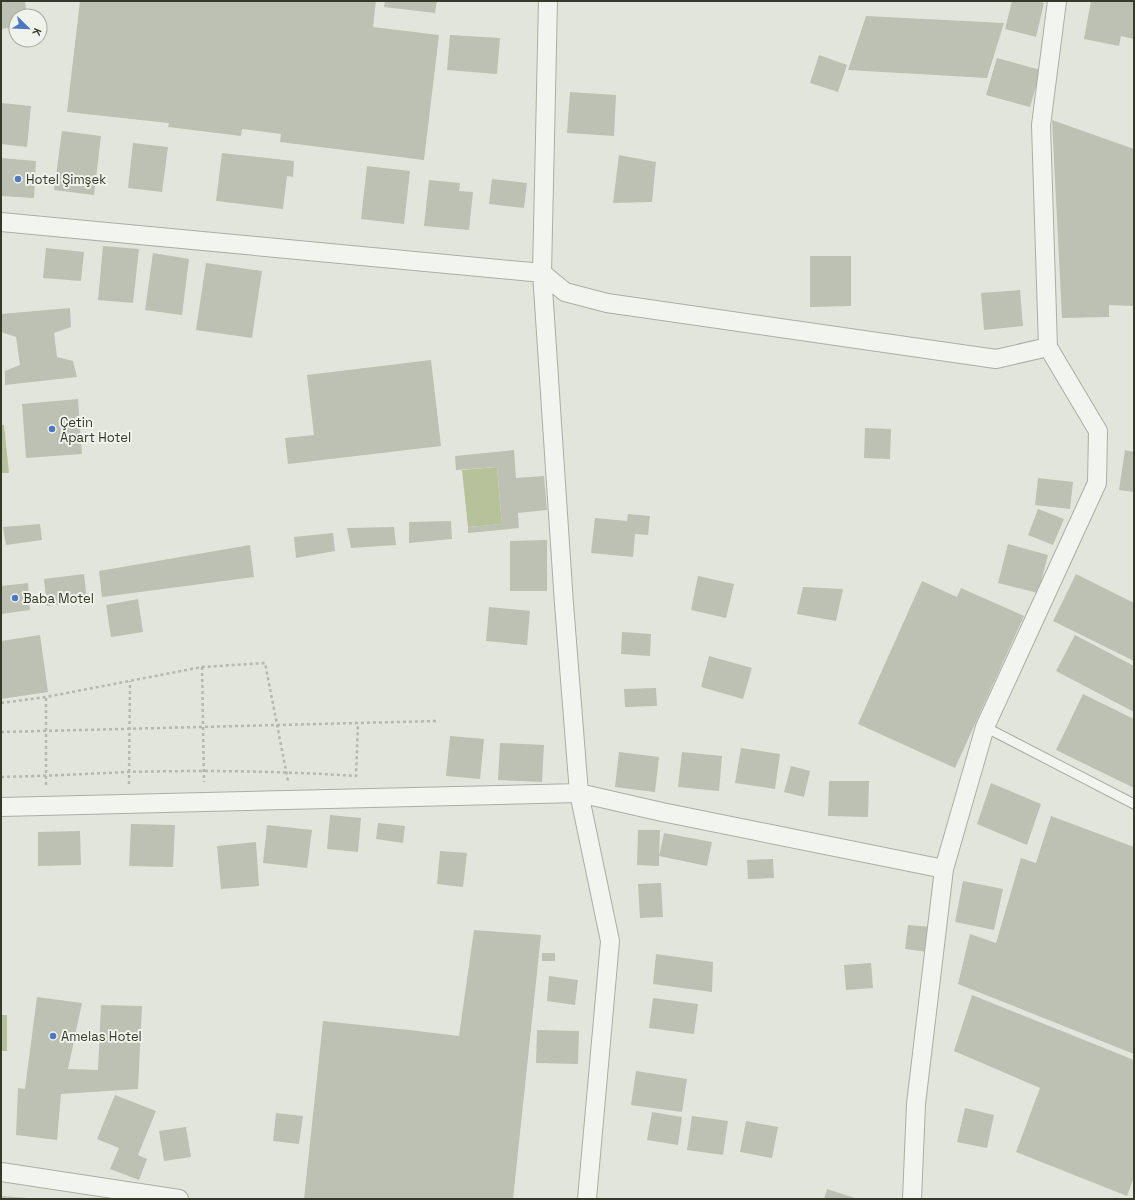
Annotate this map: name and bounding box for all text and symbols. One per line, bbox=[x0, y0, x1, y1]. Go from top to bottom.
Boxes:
north arrow bbox=[8, 8, 48, 48]
text: K bbox=[29, 26, 45, 38]
place label: Hotel Şimşek bbox=[26, 171, 106, 188]
marker: Hotel Şimşek bbox=[13, 174, 23, 184]
place label: Çetin Apart Hotel bbox=[60, 414, 131, 446]
marker: Çetin Apart Hotel bbox=[47, 424, 57, 434]
place label: Baba Motel bbox=[23, 590, 94, 607]
marker: Baba Motel bbox=[10, 593, 20, 603]
place label: Amelas Hotel bbox=[61, 1028, 142, 1045]
marker: Amelas Hotel bbox=[48, 1031, 58, 1041]

